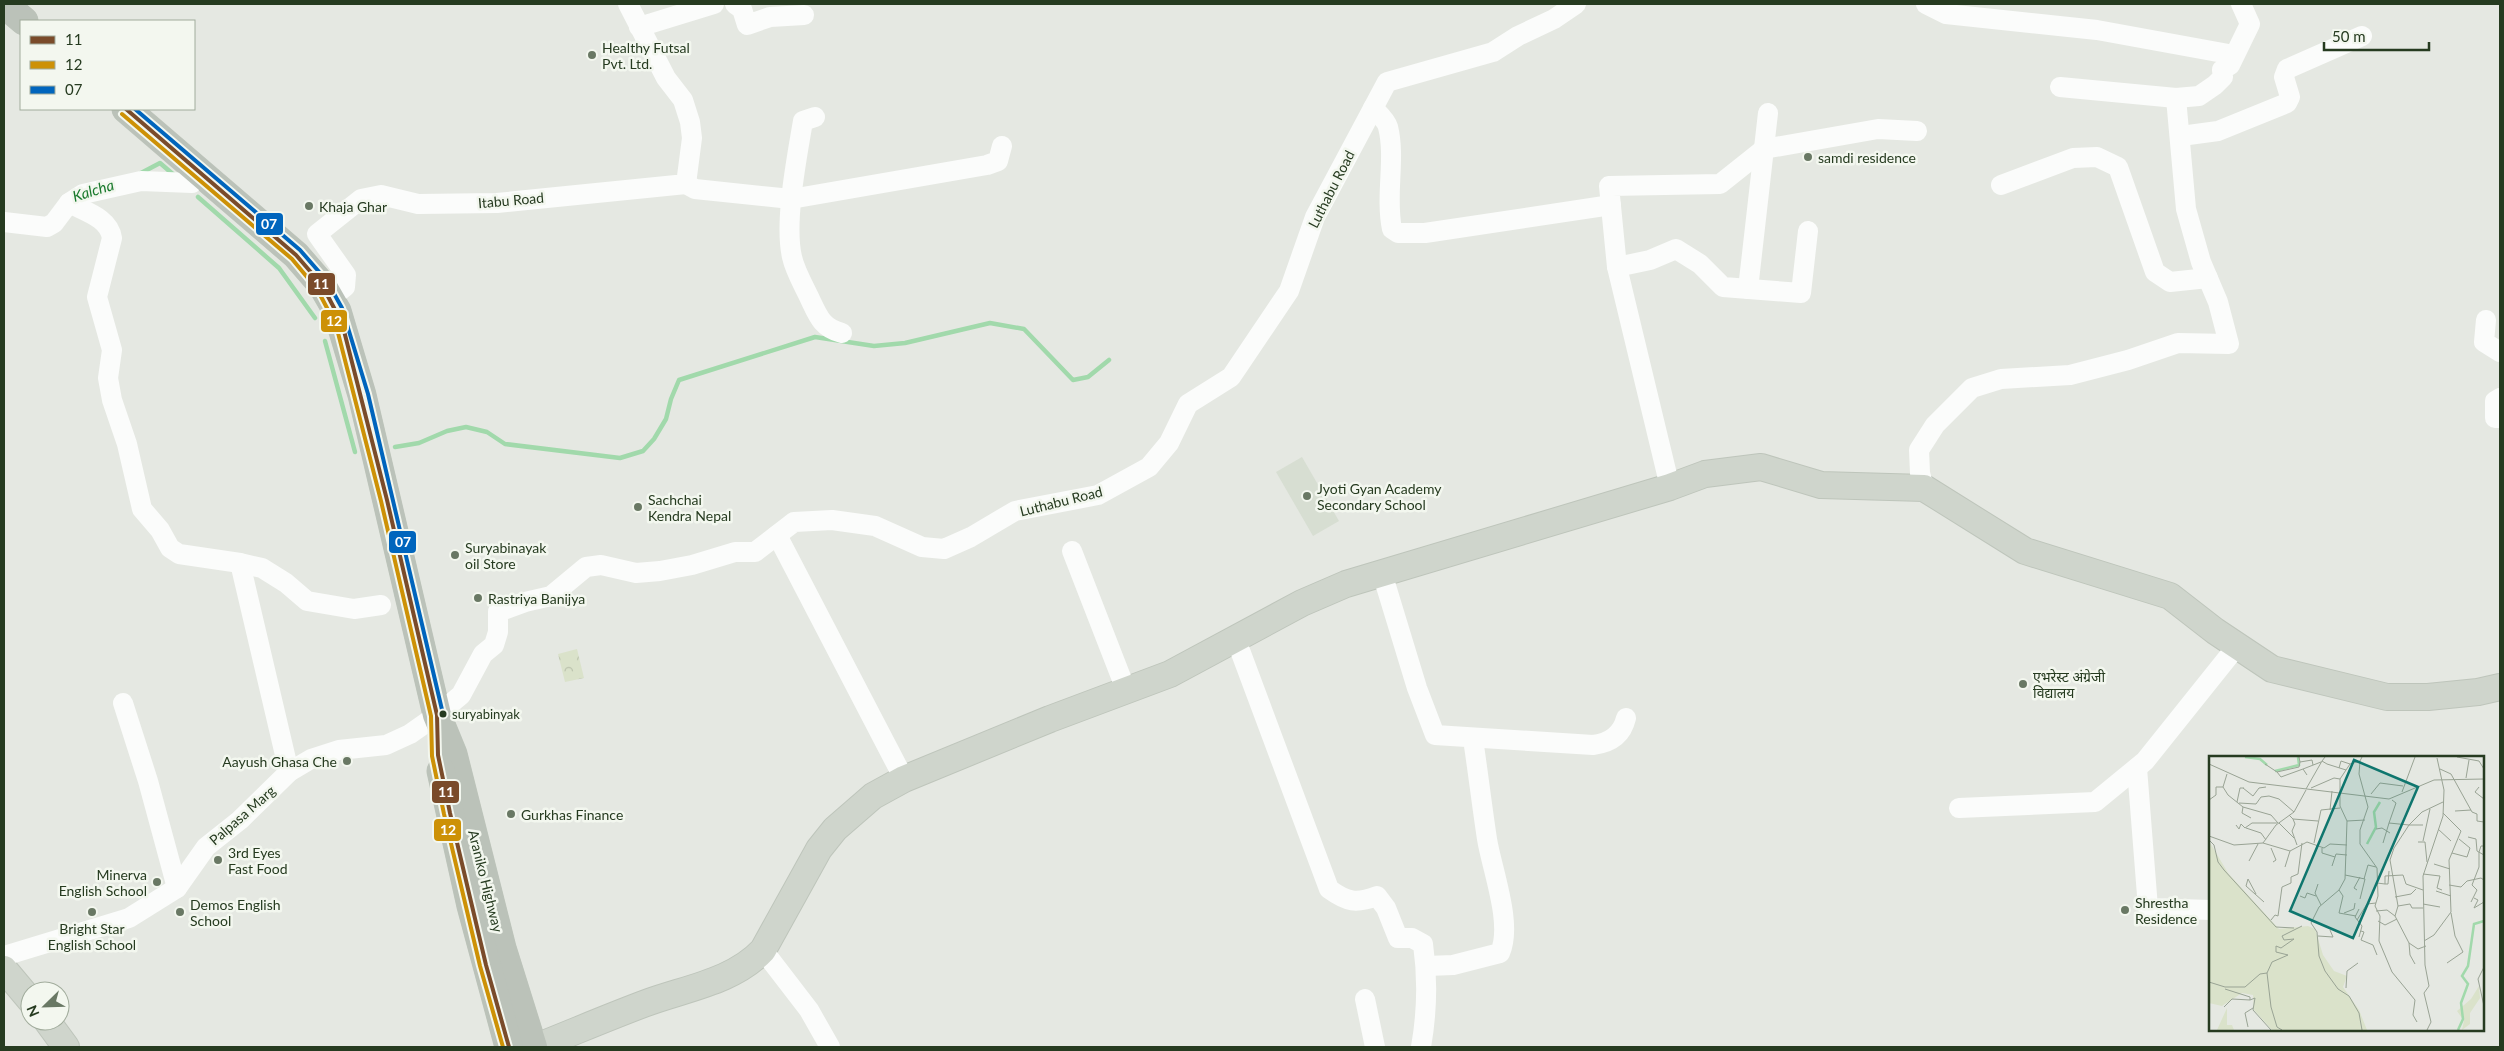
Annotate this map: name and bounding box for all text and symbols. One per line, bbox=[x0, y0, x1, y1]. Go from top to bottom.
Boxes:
legend bbox=[20, 20, 195, 110]
scale bar bbox=[2324, 20, 2429, 52]
text: 50 m bbox=[2332, 27, 2366, 45]
text: 11 bbox=[65, 30, 82, 48]
place label: Healthy Futsal Pvt. Ltd. bbox=[602, 39, 690, 72]
marker: Healthy Futsal Pvt. Ltd. bbox=[586, 49, 598, 61]
text: 12 bbox=[65, 55, 82, 73]
text: 07 bbox=[65, 80, 83, 98]
street label: Luthabu Road bbox=[1304, 147, 1358, 231]
place label: samdi residence bbox=[1818, 149, 1916, 166]
marker: samdi residence bbox=[1802, 151, 1814, 163]
water label: Kalcha bbox=[70, 175, 116, 205]
street label: Itabu Road bbox=[477, 189, 545, 211]
place label: Khaja Ghar bbox=[319, 198, 387, 215]
marker: Khaja Ghar bbox=[303, 200, 315, 212]
line badge: 07 bbox=[255, 212, 284, 236]
text: 07 bbox=[261, 215, 277, 232]
line badge: 11 bbox=[307, 272, 336, 296]
text: 11 bbox=[313, 275, 329, 292]
line badge: 12 bbox=[320, 309, 348, 333]
text: 12 bbox=[326, 312, 342, 329]
place label: Jyoti Gyan Academy Secondary School bbox=[1317, 480, 1442, 513]
street label: Luthabu Road bbox=[1018, 483, 1104, 519]
marker: Jyoti Gyan Academy Secondary School bbox=[1301, 490, 1313, 502]
place label: Sachchai Kendra Nepal bbox=[648, 491, 731, 524]
marker: Sachchai Kendra Nepal bbox=[632, 501, 644, 513]
line badge: 07 bbox=[388, 530, 417, 554]
text: 07 bbox=[395, 533, 411, 550]
place label: Suryabinayak oil Store bbox=[465, 539, 547, 572]
marker: Suryabinayak oil Store bbox=[449, 549, 461, 561]
place label: Rastriya Banijya bbox=[488, 590, 585, 607]
marker: Rastriya Banijya bbox=[472, 592, 484, 604]
place label: एभरेस्ट अंग्रेजी विद्यालय bbox=[2033, 668, 2105, 701]
marker: एभरेस्ट अंग्रेजी विद्यालय bbox=[2017, 678, 2029, 690]
place label: suryabinyak bbox=[452, 706, 520, 722]
marker: suryabinyak bbox=[438, 709, 448, 719]
place label: Aayush Ghasa Che bbox=[222, 753, 337, 770]
marker: Aayush Ghasa Che bbox=[341, 755, 353, 767]
inset map bbox=[2209, 756, 2484, 1031]
line badge: 11 bbox=[431, 780, 460, 804]
street label: Palpasa Marg bbox=[206, 782, 278, 848]
text: 11 bbox=[438, 783, 454, 800]
place label: Gurkhas Finance bbox=[521, 806, 623, 823]
marker: Gurkhas Finance bbox=[505, 808, 517, 820]
line badge: 12 bbox=[433, 818, 462, 842]
text: 12 bbox=[440, 821, 456, 838]
street label: Araniko Highway bbox=[465, 828, 507, 935]
place label: 3rd Eyes Fast Food bbox=[228, 844, 288, 877]
marker: 3rd Eyes Fast Food bbox=[212, 854, 224, 866]
place label: Minerva English School bbox=[59, 866, 147, 899]
marker: Minerva English School bbox=[151, 876, 163, 888]
place label: Shrestha Residence bbox=[2135, 894, 2197, 927]
place label: Demos English School bbox=[190, 896, 281, 929]
marker: Shrestha Residence bbox=[2119, 904, 2131, 916]
marker: Bright Star English School bbox=[86, 906, 98, 918]
marker: Demos English School bbox=[174, 906, 186, 918]
place label: Bright Star English School bbox=[48, 920, 136, 953]
north arrow bbox=[20, 981, 70, 1031]
text: N bbox=[23, 1003, 43, 1020]

